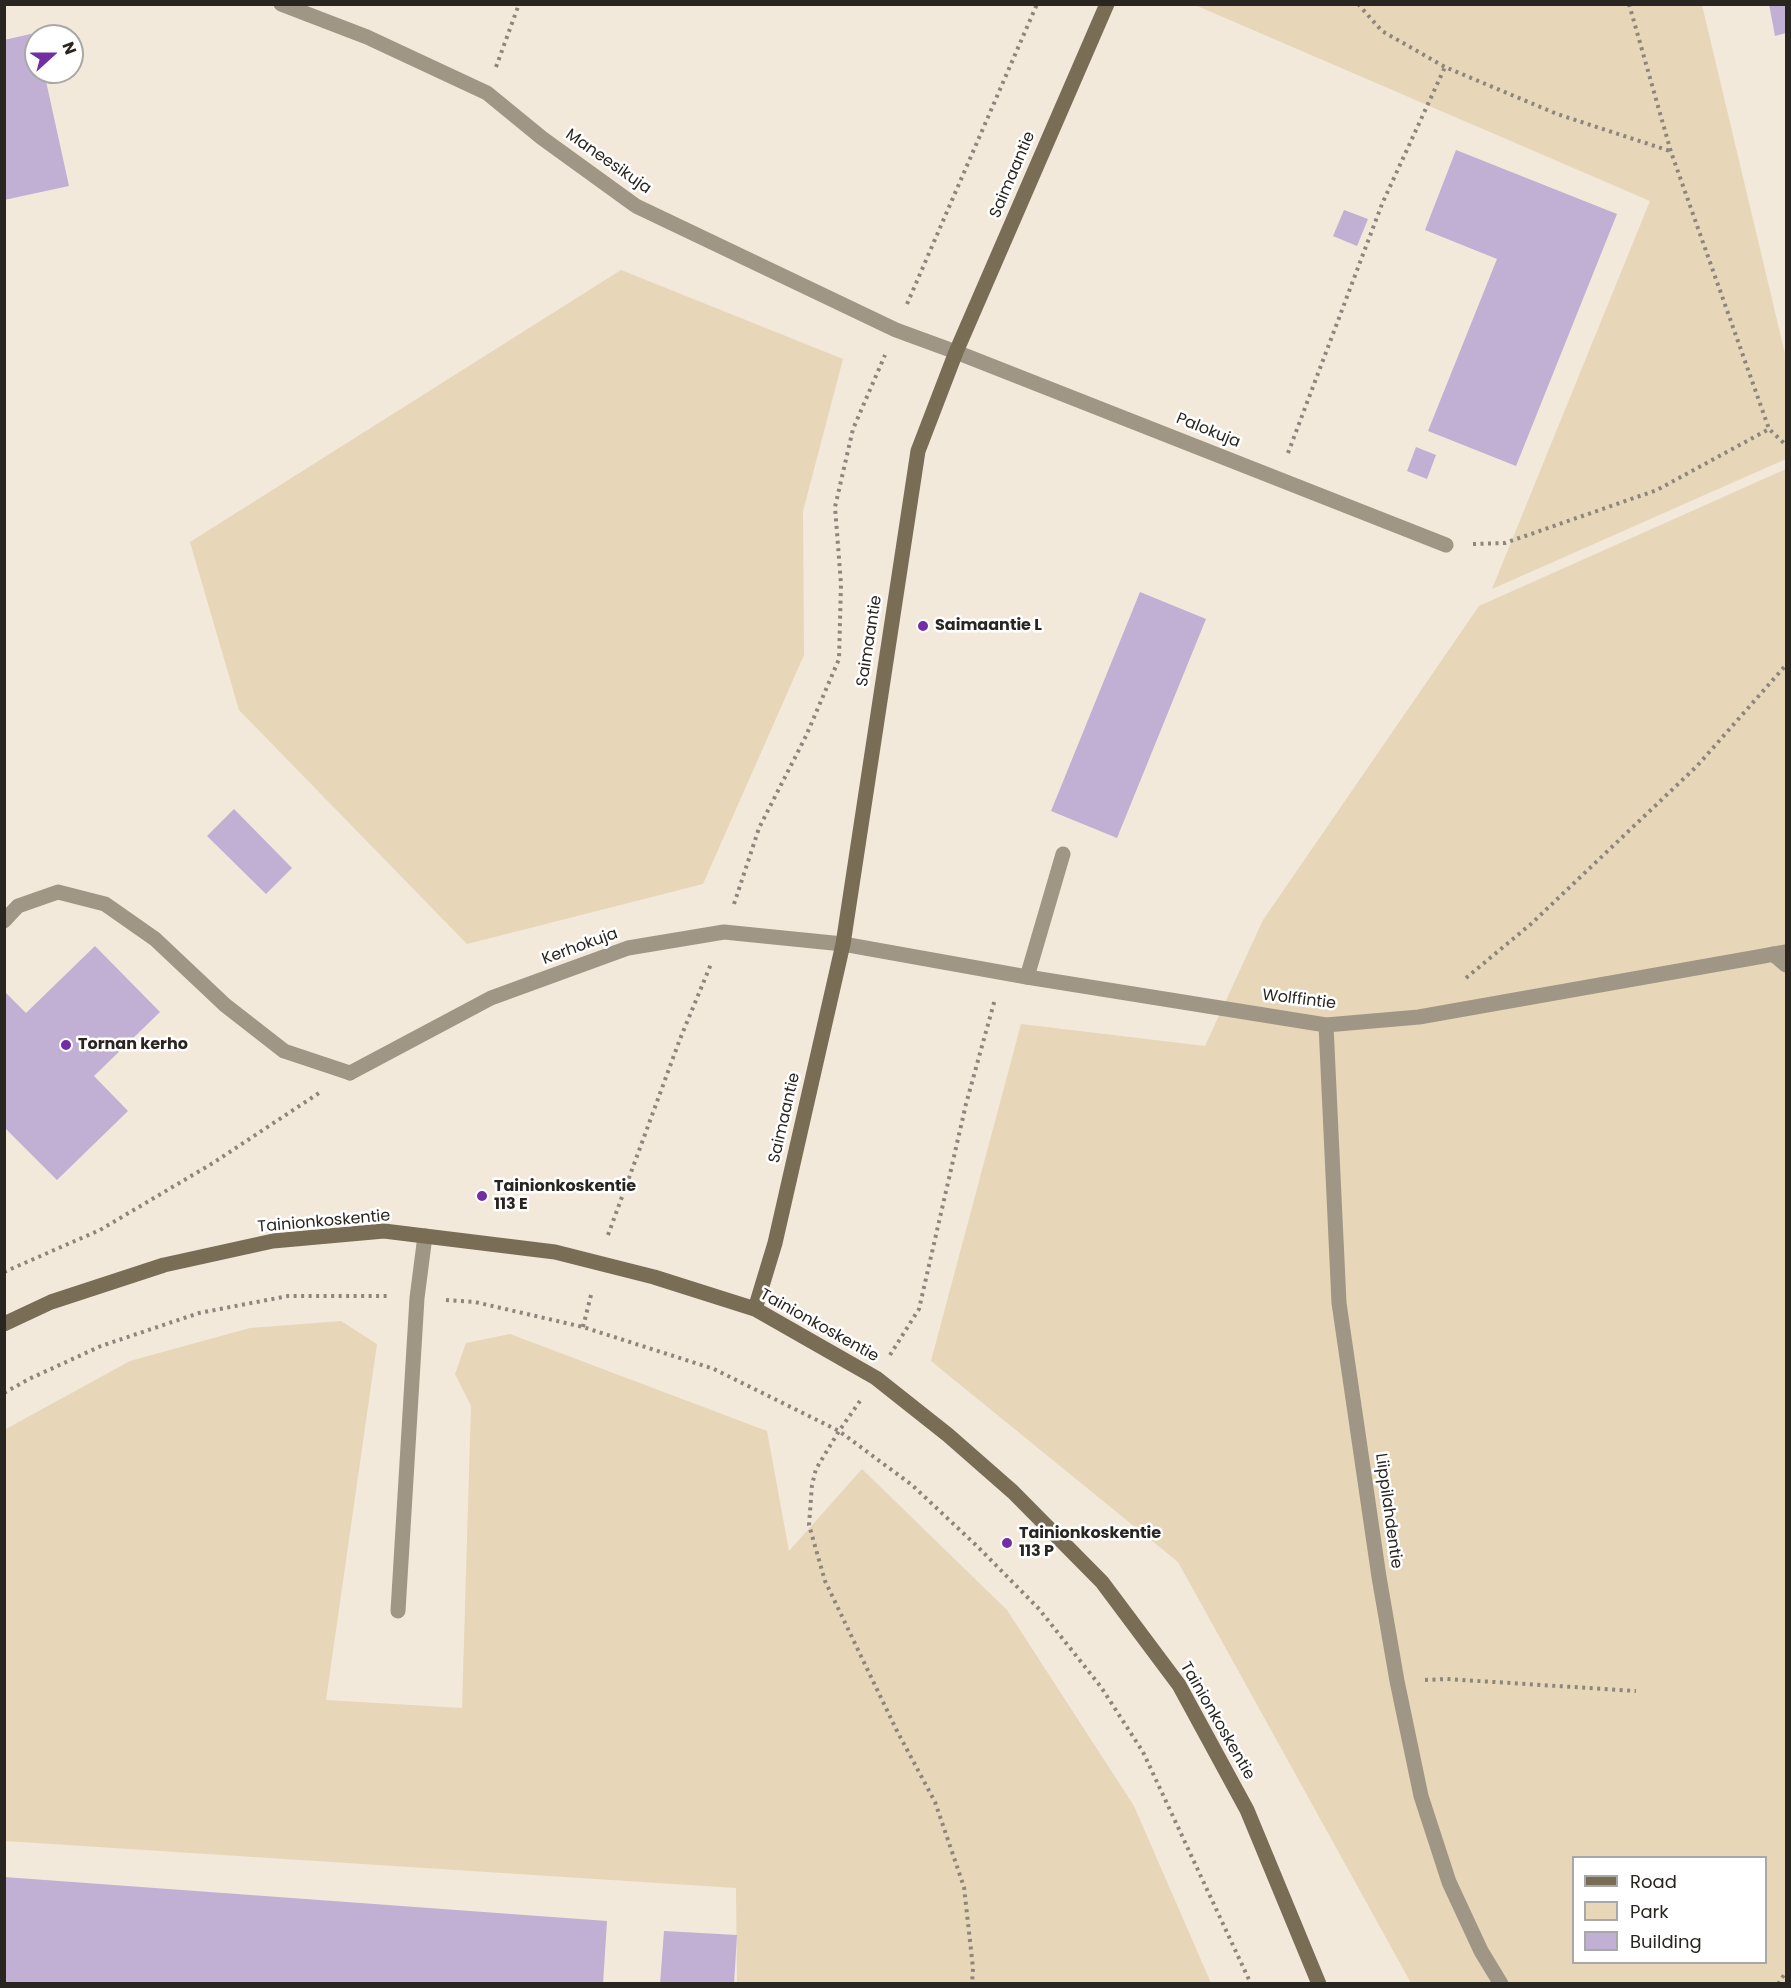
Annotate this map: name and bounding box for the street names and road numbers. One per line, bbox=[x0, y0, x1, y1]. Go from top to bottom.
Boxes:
street label: Maneesikuja bbox=[561, 125, 655, 199]
street label: Saimaantie bbox=[986, 129, 1040, 221]
street label: Palokuja bbox=[1173, 409, 1243, 453]
street label: Saimaantie bbox=[853, 594, 887, 688]
street label: Kerhokuja bbox=[539, 924, 621, 970]
street label: Wolffintie bbox=[1261, 986, 1337, 1014]
street label: Saimaantie bbox=[765, 1071, 805, 1165]
street label: Tainionkoskentie bbox=[257, 1207, 391, 1237]
street label: Tainionkoskentie bbox=[756, 1285, 882, 1367]
street label: Liippilahdentie bbox=[1370, 1452, 1406, 1570]
street label: Tainionkoskentie bbox=[1175, 1659, 1259, 1783]

